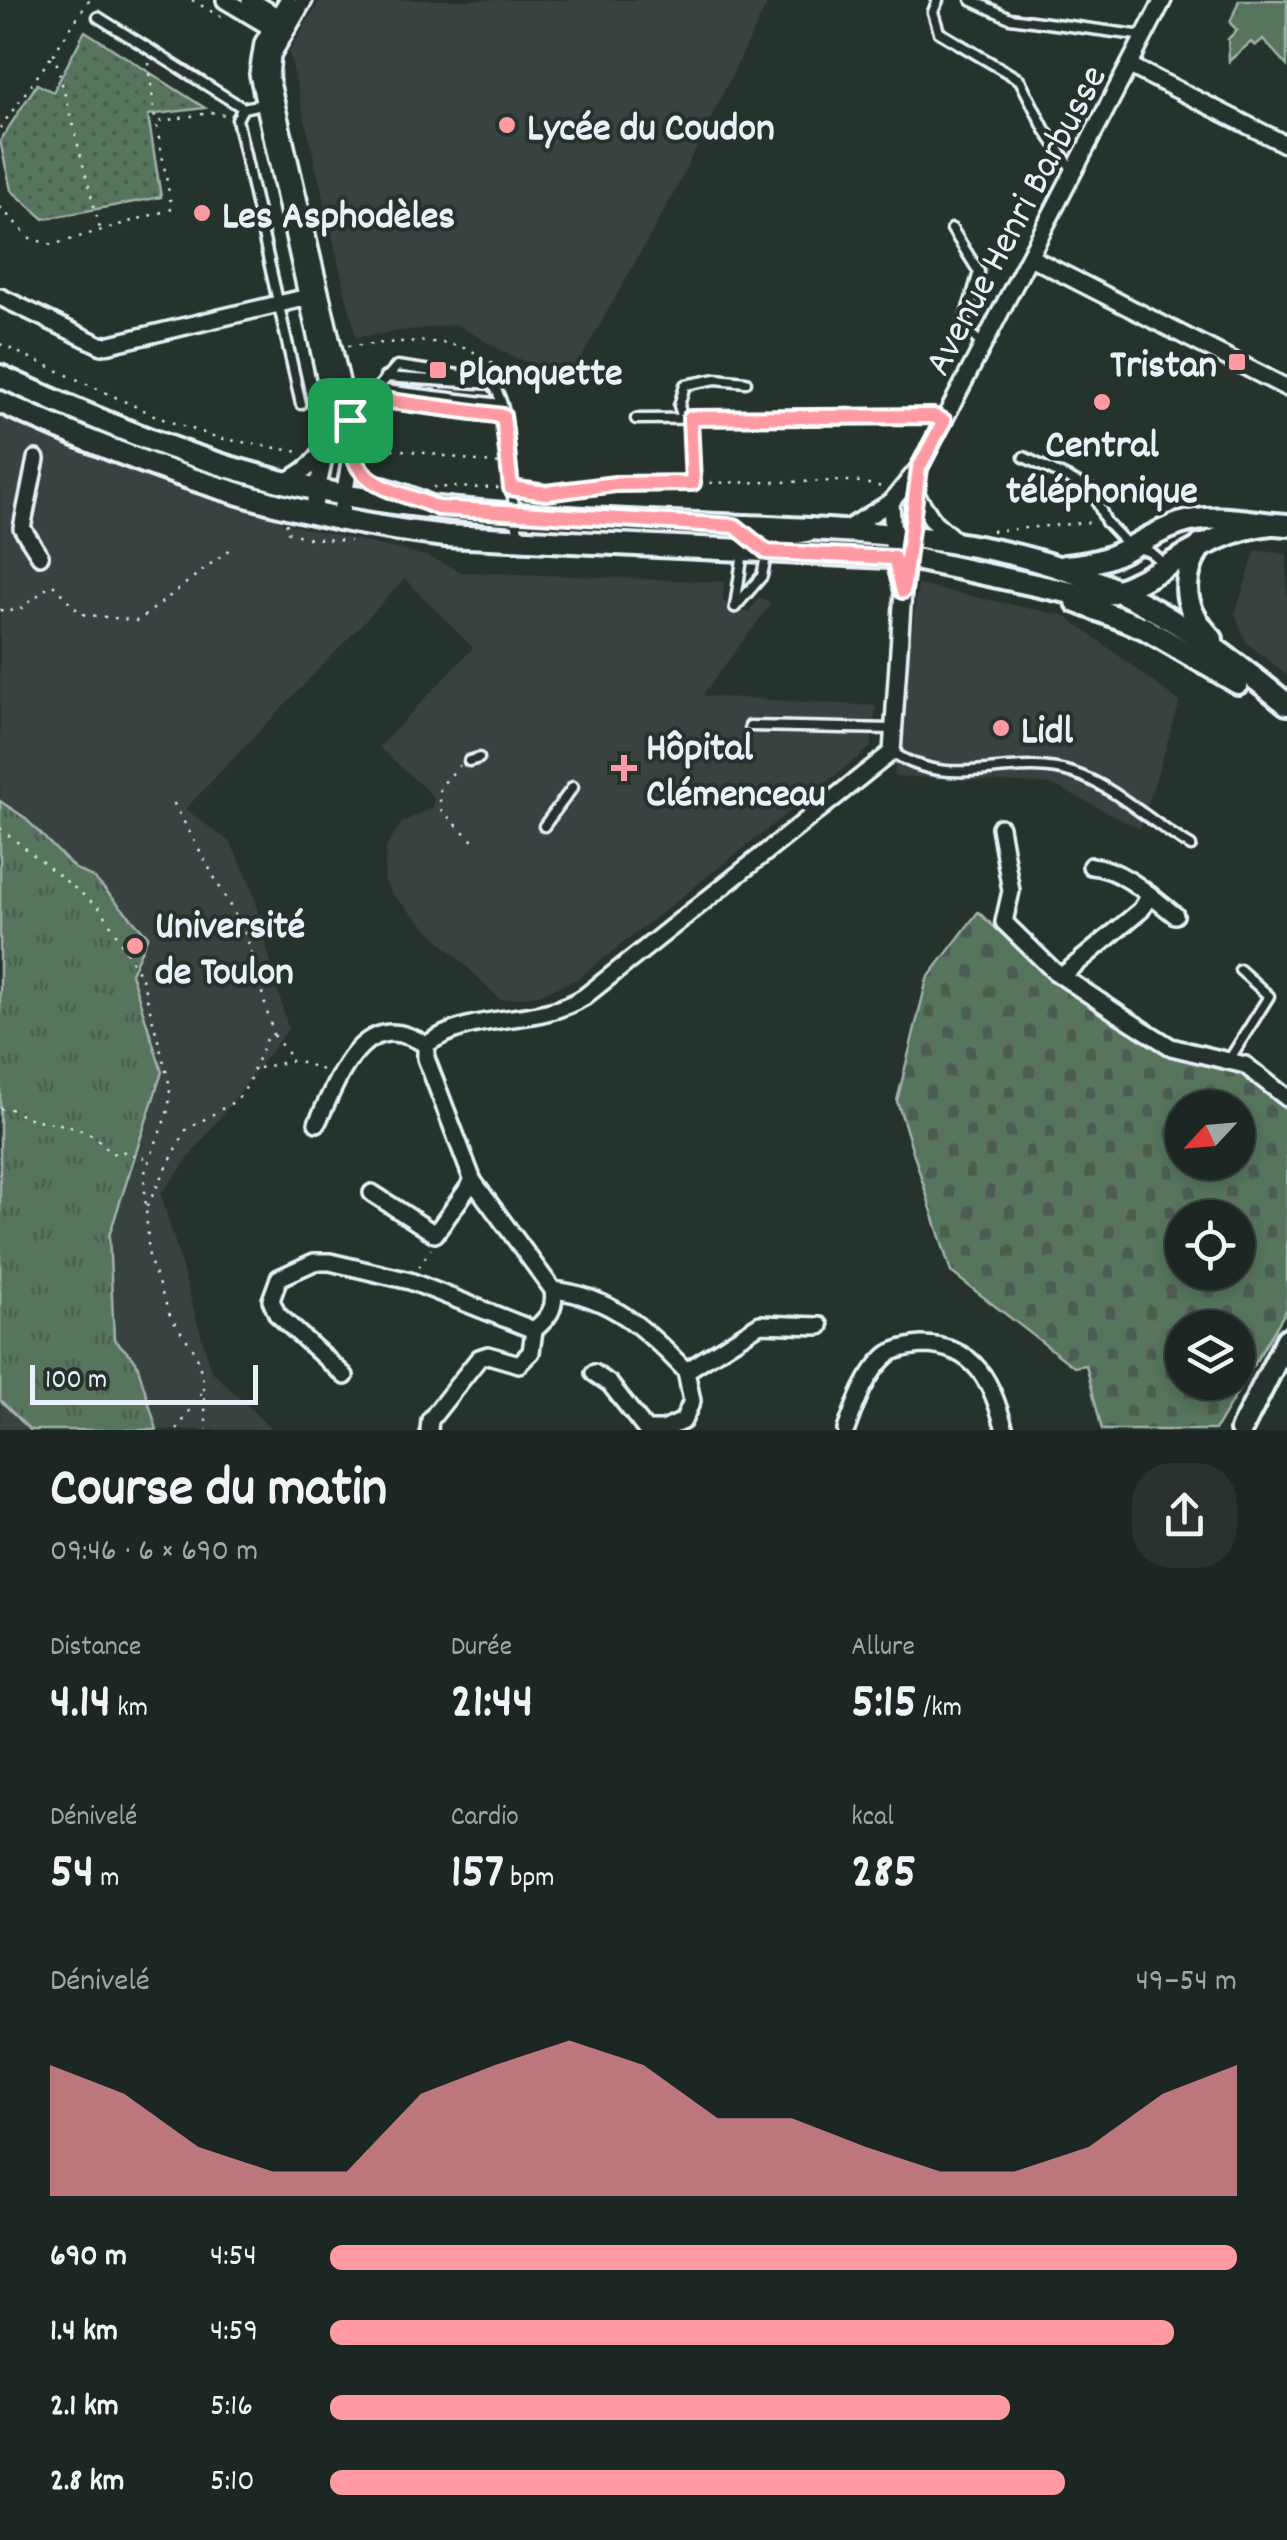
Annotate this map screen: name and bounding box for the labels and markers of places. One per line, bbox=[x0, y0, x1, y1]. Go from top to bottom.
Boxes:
place label: Lycée du Coudon bbox=[527, 103, 775, 160]
marker: Lycée du Coudon bbox=[496, 114, 518, 136]
place label: Les Asphodèles bbox=[222, 191, 455, 248]
marker: Les Asphodèles bbox=[191, 202, 213, 224]
place label: Tristan bbox=[1110, 340, 1217, 397]
place label: Planquette bbox=[458, 348, 623, 405]
marker: Tristan bbox=[1226, 351, 1248, 373]
marker: Planquette bbox=[427, 359, 449, 381]
pin bbox=[308, 378, 393, 463]
marker: Central téléphonique bbox=[1091, 391, 1113, 413]
place label: Central téléphonique bbox=[1006, 420, 1198, 523]
place label: Lidl bbox=[1021, 706, 1073, 763]
marker: Lidl bbox=[990, 717, 1012, 739]
place label: Hôpital Clémenceau bbox=[646, 723, 826, 826]
marker: Hôpital Clémenceau bbox=[611, 755, 637, 781]
place label: Université de Toulon bbox=[155, 901, 305, 1004]
marker: Université de Toulon bbox=[124, 935, 146, 957]

